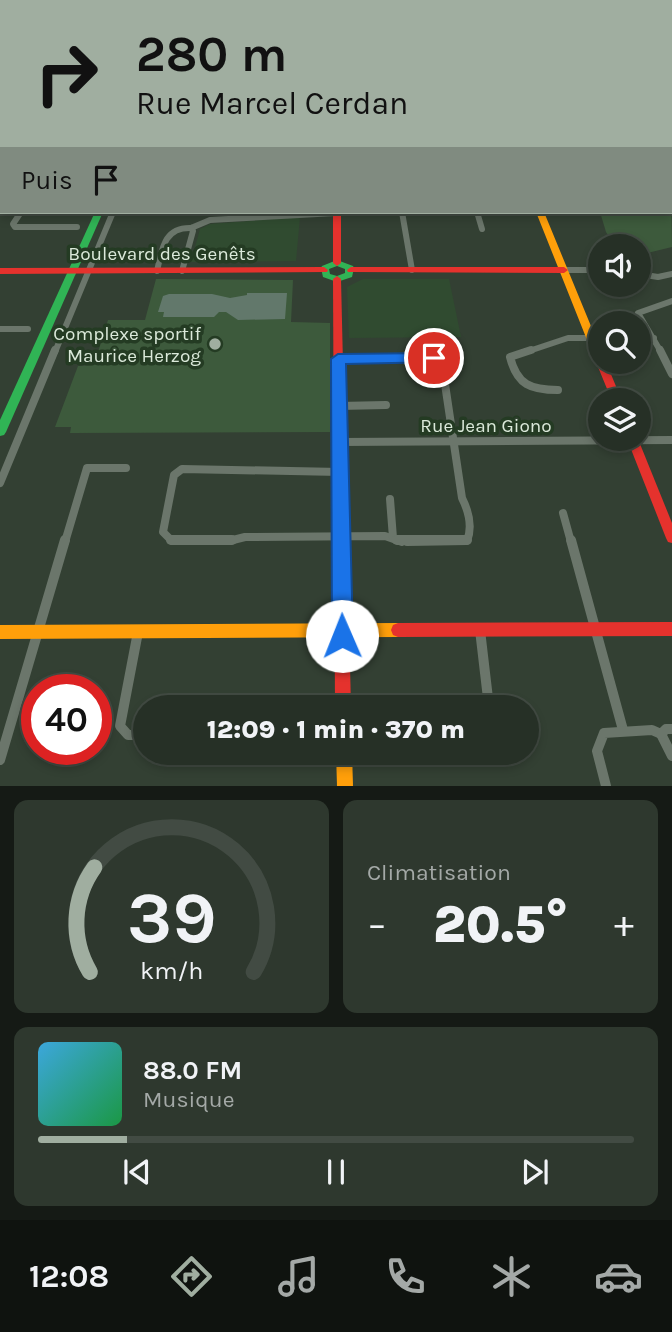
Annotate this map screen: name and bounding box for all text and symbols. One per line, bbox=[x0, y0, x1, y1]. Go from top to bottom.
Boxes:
text: 280 m bbox=[136, 26, 287, 83]
icon: right bbox=[21, 28, 112, 119]
text: Rue Marcel Cerdan bbox=[136, 85, 408, 122]
icon: arrive bbox=[87, 161, 125, 199]
text: Puis bbox=[21, 165, 73, 196]
map controls bbox=[588, 234, 651, 451]
button: sound bbox=[588, 234, 651, 297]
street label: Boulevard des Genêts bbox=[68, 243, 256, 265]
button: search bbox=[588, 311, 651, 374]
place label: Complexe sportif Maurice Herzog bbox=[53, 323, 201, 367]
pin bbox=[404, 328, 464, 388]
marker: Complexe sportif Maurice Herzog bbox=[207, 336, 223, 352]
icon: arrive bbox=[415, 339, 453, 377]
button: layers bbox=[588, 388, 651, 451]
street label: Rue Jean Giono bbox=[420, 415, 552, 437]
position arrow bbox=[305, 599, 379, 673]
speed limit sign: 40 bbox=[21, 674, 112, 765]
text: 12:09 · 1 min · 370 m bbox=[207, 714, 465, 745]
text: Climatisation bbox=[367, 859, 511, 886]
text: 39 bbox=[127, 876, 216, 961]
text: 20.5° bbox=[433, 894, 568, 955]
text: − bbox=[367, 902, 387, 947]
text: + bbox=[614, 902, 634, 947]
text: km/h bbox=[140, 956, 203, 985]
text: 88.0 FM bbox=[143, 1055, 242, 1086]
text: Musique bbox=[143, 1086, 235, 1113]
icon: previous bbox=[118, 1153, 156, 1191]
icon: pause bbox=[317, 1153, 355, 1191]
icon: next bbox=[516, 1153, 554, 1191]
icon: directions bbox=[167, 1252, 216, 1301]
icon: music bbox=[274, 1252, 323, 1301]
icon: phone bbox=[381, 1252, 430, 1301]
icon: climate bbox=[487, 1252, 536, 1301]
icon: car bbox=[594, 1252, 643, 1301]
text: 12:08 bbox=[29, 1258, 109, 1295]

